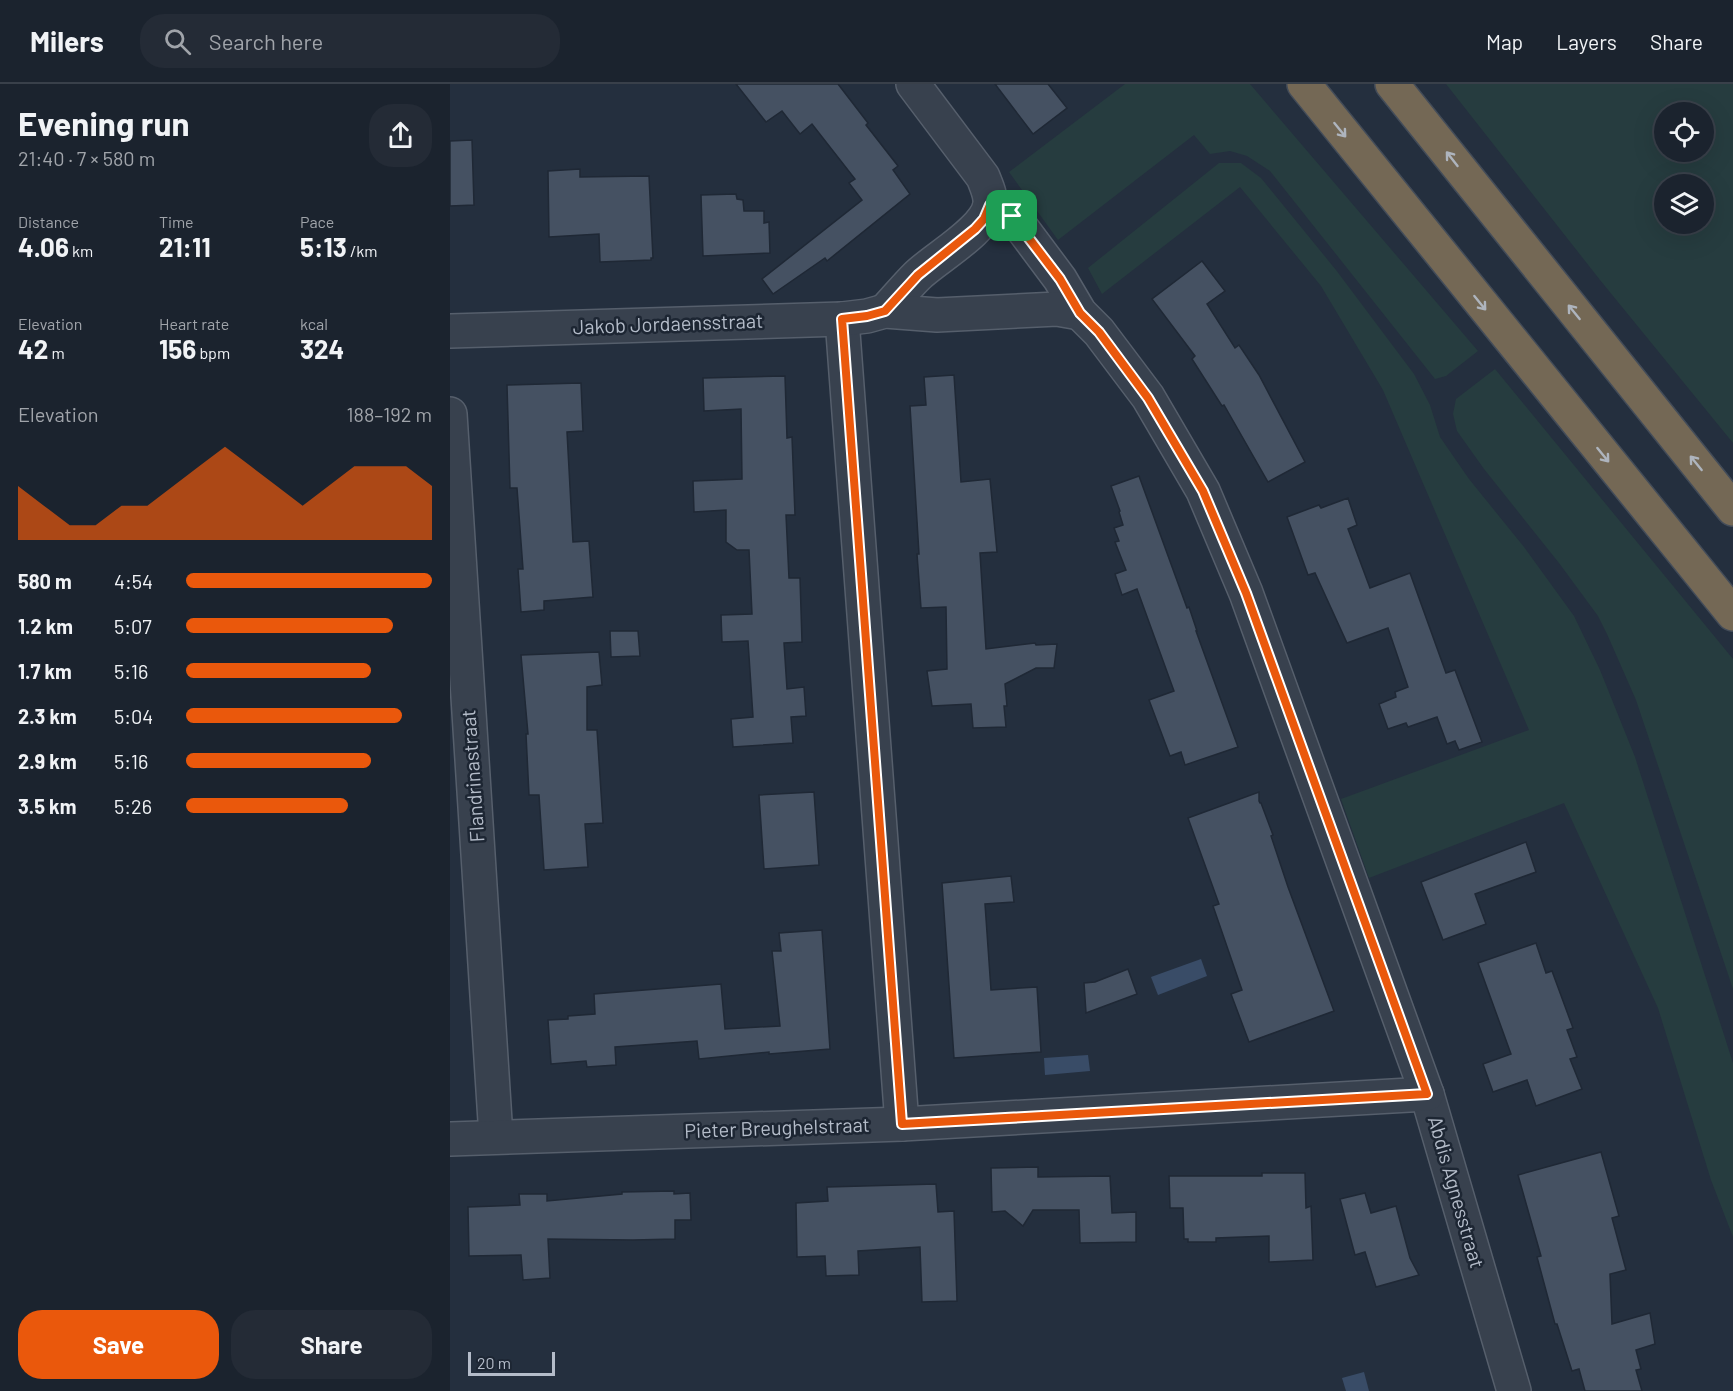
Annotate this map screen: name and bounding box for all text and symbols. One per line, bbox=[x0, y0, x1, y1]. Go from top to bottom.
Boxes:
search box bbox=[140, 14, 560, 68]
text: Milers bbox=[30, 24, 104, 58]
icon: search bbox=[161, 25, 194, 58]
text: Search here bbox=[209, 28, 323, 54]
text: Map bbox=[1486, 29, 1523, 54]
text: Layers bbox=[1556, 29, 1617, 54]
text: Share bbox=[1650, 29, 1703, 54]
map controls bbox=[1654, 102, 1714, 234]
button: locate bbox=[1654, 102, 1714, 162]
text: Evening run bbox=[18, 103, 190, 143]
button: share bbox=[369, 104, 432, 167]
one-way arrow bbox=[1334, 121, 1347, 137]
text: 21:40 · 7 × 580 m bbox=[18, 146, 155, 170]
one-way arrow bbox=[1445, 152, 1458, 168]
button: layers bbox=[1654, 174, 1714, 234]
pin bbox=[986, 190, 1037, 241]
icon: arrive bbox=[995, 199, 1028, 232]
text: Distance bbox=[18, 212, 79, 231]
text: Time bbox=[159, 212, 194, 231]
text: Pace bbox=[300, 212, 334, 231]
text: 4.06 bbox=[18, 231, 69, 262]
text: 21:11 bbox=[159, 231, 211, 262]
text: 5:13 bbox=[300, 231, 347, 262]
text: km bbox=[69, 241, 93, 260]
text: /km bbox=[347, 241, 378, 260]
one-way arrow bbox=[1474, 295, 1487, 311]
one-way arrow bbox=[1567, 304, 1580, 320]
street label: Jakob Jordaensstraat bbox=[572, 308, 764, 338]
text: Elevation bbox=[18, 314, 82, 333]
text: Heart rate bbox=[159, 314, 229, 333]
text: kcal bbox=[300, 314, 328, 333]
text: 42 bbox=[18, 333, 48, 364]
text: 156 bbox=[159, 333, 196, 364]
text: 324 bbox=[300, 333, 344, 364]
text: m bbox=[48, 343, 65, 362]
text: bpm bbox=[196, 343, 230, 362]
text: Elevation bbox=[18, 402, 99, 426]
text: 188–192 m bbox=[346, 402, 432, 426]
one-way arrow bbox=[1597, 446, 1610, 462]
one-way arrow bbox=[1690, 455, 1703, 471]
text: 580 m bbox=[18, 569, 72, 593]
text: 4:54 bbox=[114, 569, 153, 593]
text: 1.2 km bbox=[18, 614, 73, 638]
text: 5:07 bbox=[114, 614, 152, 638]
text: 1.7 km bbox=[18, 659, 72, 683]
text: 5:16 bbox=[114, 659, 148, 683]
text: 2.3 km bbox=[18, 704, 77, 728]
text: 5:04 bbox=[114, 704, 153, 728]
street label: Flandrinastraat bbox=[455, 709, 489, 843]
text: 2.9 km bbox=[18, 749, 77, 773]
text: 5:16 bbox=[114, 749, 148, 773]
text: 3.5 km bbox=[18, 794, 76, 818]
text: 5:26 bbox=[114, 794, 152, 818]
street label: Pieter Breughelstraat bbox=[684, 1112, 870, 1142]
street label: Abdis Agnesstraat bbox=[1424, 1113, 1490, 1271]
button: Save bbox=[18, 1310, 219, 1379]
button: Share bbox=[231, 1310, 432, 1379]
scale bar bbox=[468, 1349, 555, 1376]
text: 20 m bbox=[477, 1353, 511, 1372]

